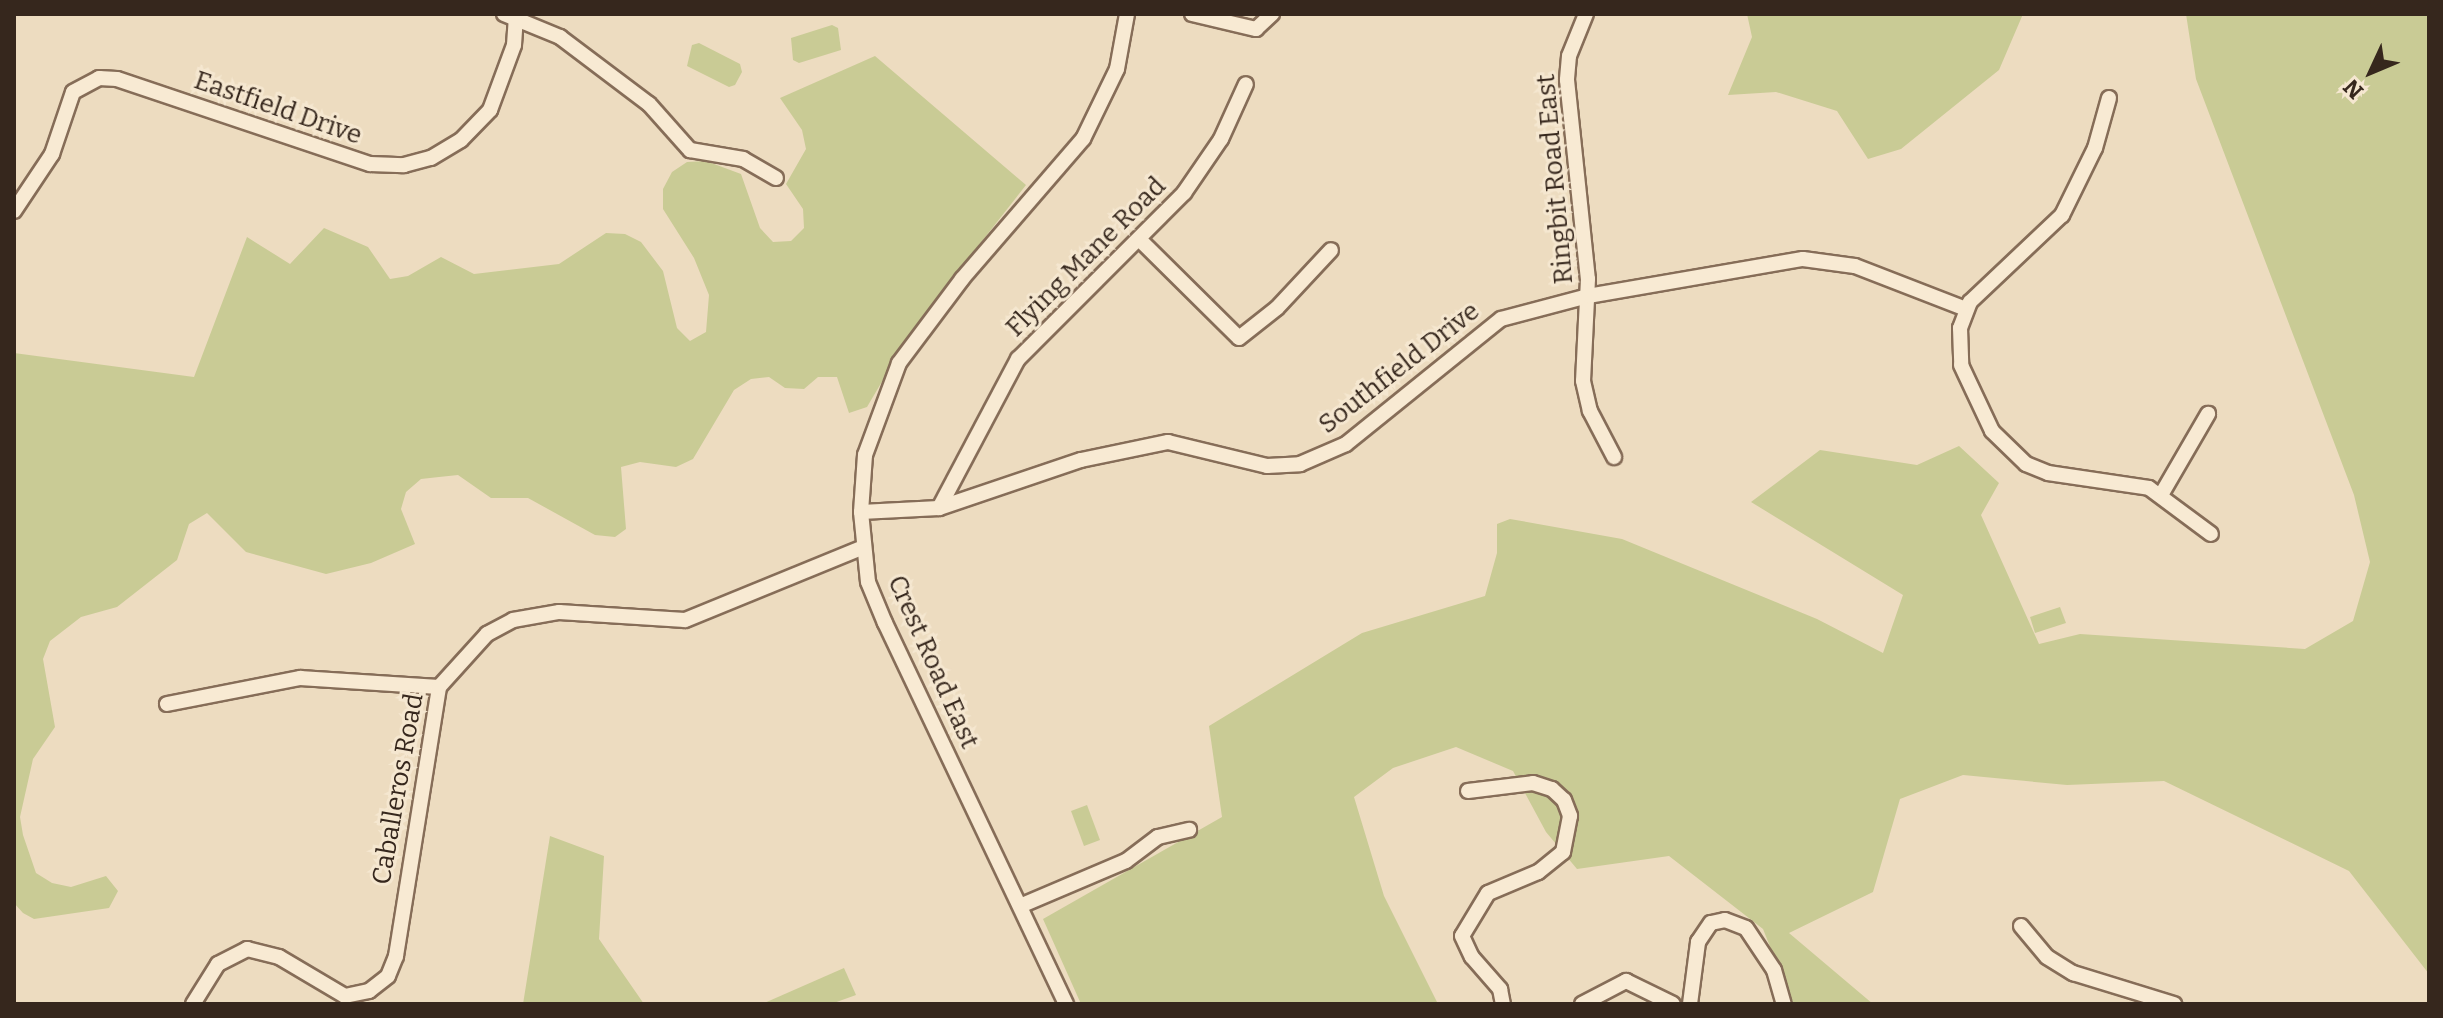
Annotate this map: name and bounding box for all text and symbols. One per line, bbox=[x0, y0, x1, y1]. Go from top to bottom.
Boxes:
north arrow bbox=[2331, 32, 2411, 112]
street label: Eastfield Drive bbox=[190, 65, 366, 151]
street label: Ringbit Road East bbox=[1530, 73, 1580, 285]
text: N bbox=[2338, 74, 2369, 105]
street label: Flying Mane Road bbox=[1000, 171, 1172, 343]
street label: Southfield Drive bbox=[1313, 296, 1485, 440]
street label: Crest Road East bbox=[881, 571, 985, 753]
street label: Caballeros Road bbox=[366, 691, 430, 887]

